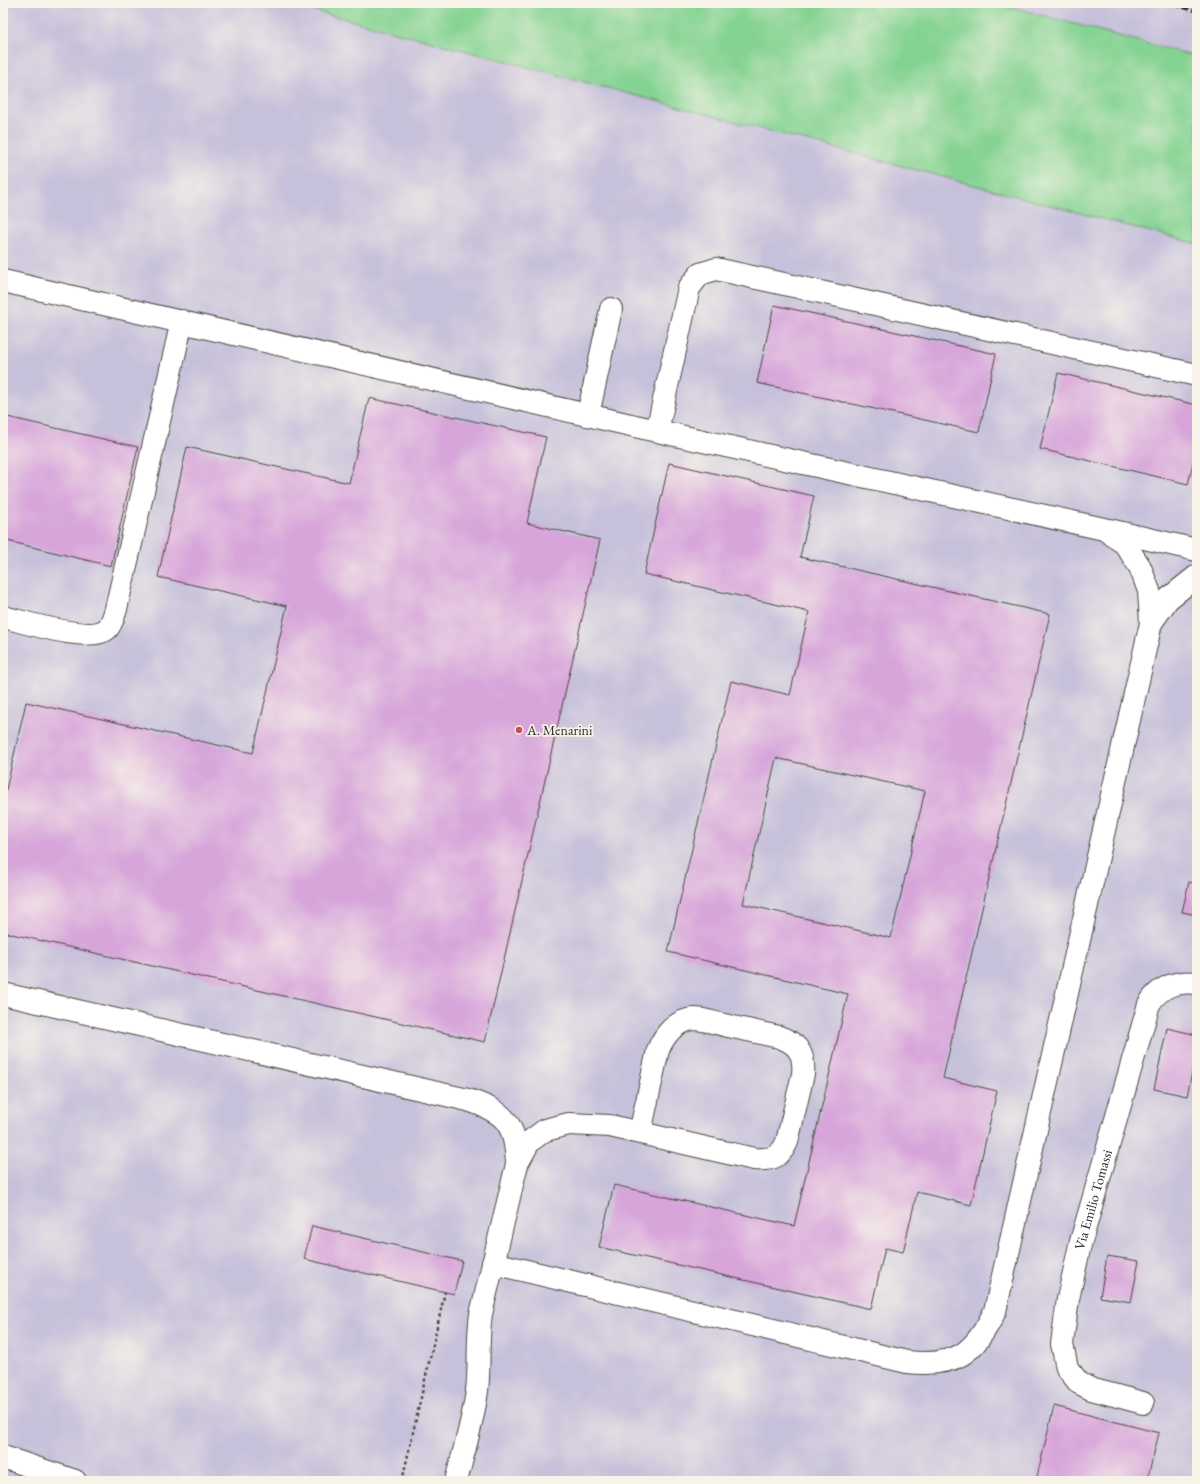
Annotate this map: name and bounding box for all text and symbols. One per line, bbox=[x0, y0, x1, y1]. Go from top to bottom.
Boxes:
place label: A. Menarini bbox=[526, 721, 593, 739]
marker: A. Menarini bbox=[514, 725, 524, 735]
street label: Via Emilio Tomassi bbox=[1070, 1147, 1116, 1252]

